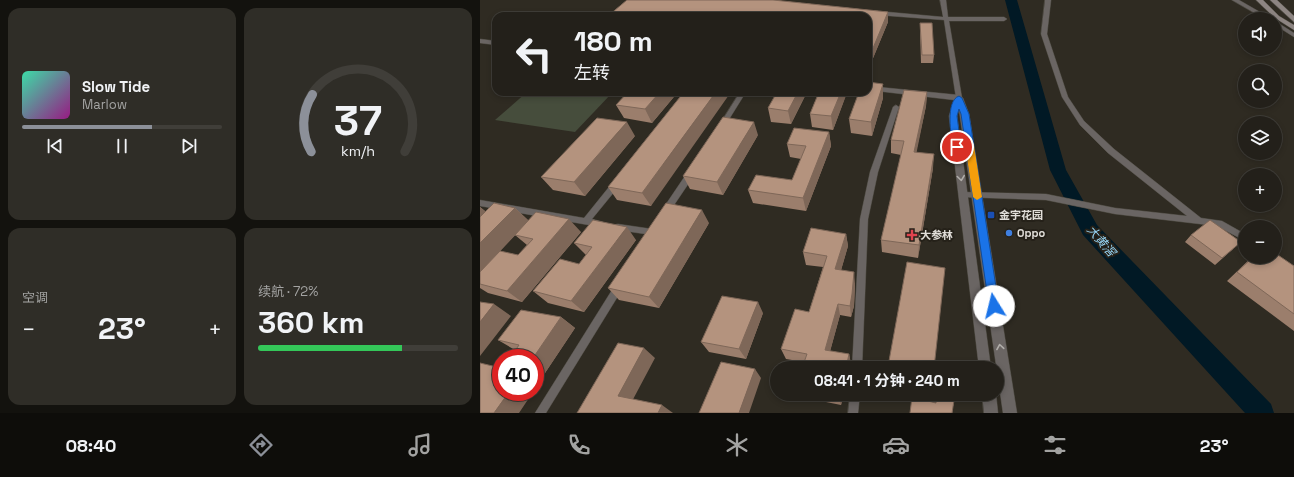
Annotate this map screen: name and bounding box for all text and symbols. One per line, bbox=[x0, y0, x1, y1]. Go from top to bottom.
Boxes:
map controls bbox=[1238, 12, 1282, 264]
button: sound bbox=[1238, 12, 1282, 56]
text: 180 m bbox=[574, 23, 653, 59]
icon: left bbox=[508, 28, 560, 80]
text: 左转 bbox=[574, 61, 610, 84]
button: search bbox=[1238, 64, 1282, 108]
text: Slow Tide bbox=[82, 77, 150, 96]
text: 37 bbox=[334, 94, 382, 147]
text: Marlow bbox=[82, 96, 127, 113]
button: layers bbox=[1238, 116, 1282, 160]
pin bbox=[940, 130, 974, 164]
icon: previous bbox=[44, 135, 66, 157]
icon: pause bbox=[111, 135, 133, 157]
icon: next bbox=[178, 135, 200, 157]
icon: arrive bbox=[946, 136, 968, 158]
text: km/h bbox=[341, 141, 375, 159]
button: + bbox=[1238, 168, 1282, 212]
one-way arrow bbox=[956, 175, 965, 181]
place label: 金宇花园 bbox=[999, 208, 1043, 222]
marker: 金宇花园 bbox=[986, 210, 996, 220]
button: − bbox=[1238, 220, 1282, 264]
water label: 大黄滘 bbox=[1083, 222, 1120, 261]
place label: Oppo bbox=[1017, 226, 1045, 240]
place label: 大参林 bbox=[920, 228, 953, 242]
marker: Oppo bbox=[1004, 228, 1014, 238]
marker: 大参林 bbox=[907, 230, 917, 240]
text: 续航 · 72% bbox=[258, 283, 318, 300]
position arrow bbox=[973, 285, 1015, 327]
text: 空调 bbox=[22, 289, 48, 306]
text: 360 km bbox=[258, 303, 364, 342]
text: 23° bbox=[98, 309, 146, 348]
text: − bbox=[22, 315, 36, 343]
text: + bbox=[208, 315, 222, 343]
one-way arrow bbox=[996, 344, 1005, 350]
speed limit sign: 40 bbox=[492, 349, 544, 401]
text: 08:41 · 1 分钟 · 240 m bbox=[814, 371, 960, 390]
icon: directions bbox=[247, 431, 275, 459]
icon: music bbox=[406, 431, 434, 459]
icon: phone bbox=[565, 431, 593, 459]
icon: climate bbox=[723, 431, 751, 459]
icon: car bbox=[882, 431, 910, 459]
icon: filters bbox=[1041, 431, 1069, 459]
text: 08:40 bbox=[65, 434, 116, 457]
text: 23° bbox=[1200, 434, 1229, 457]

